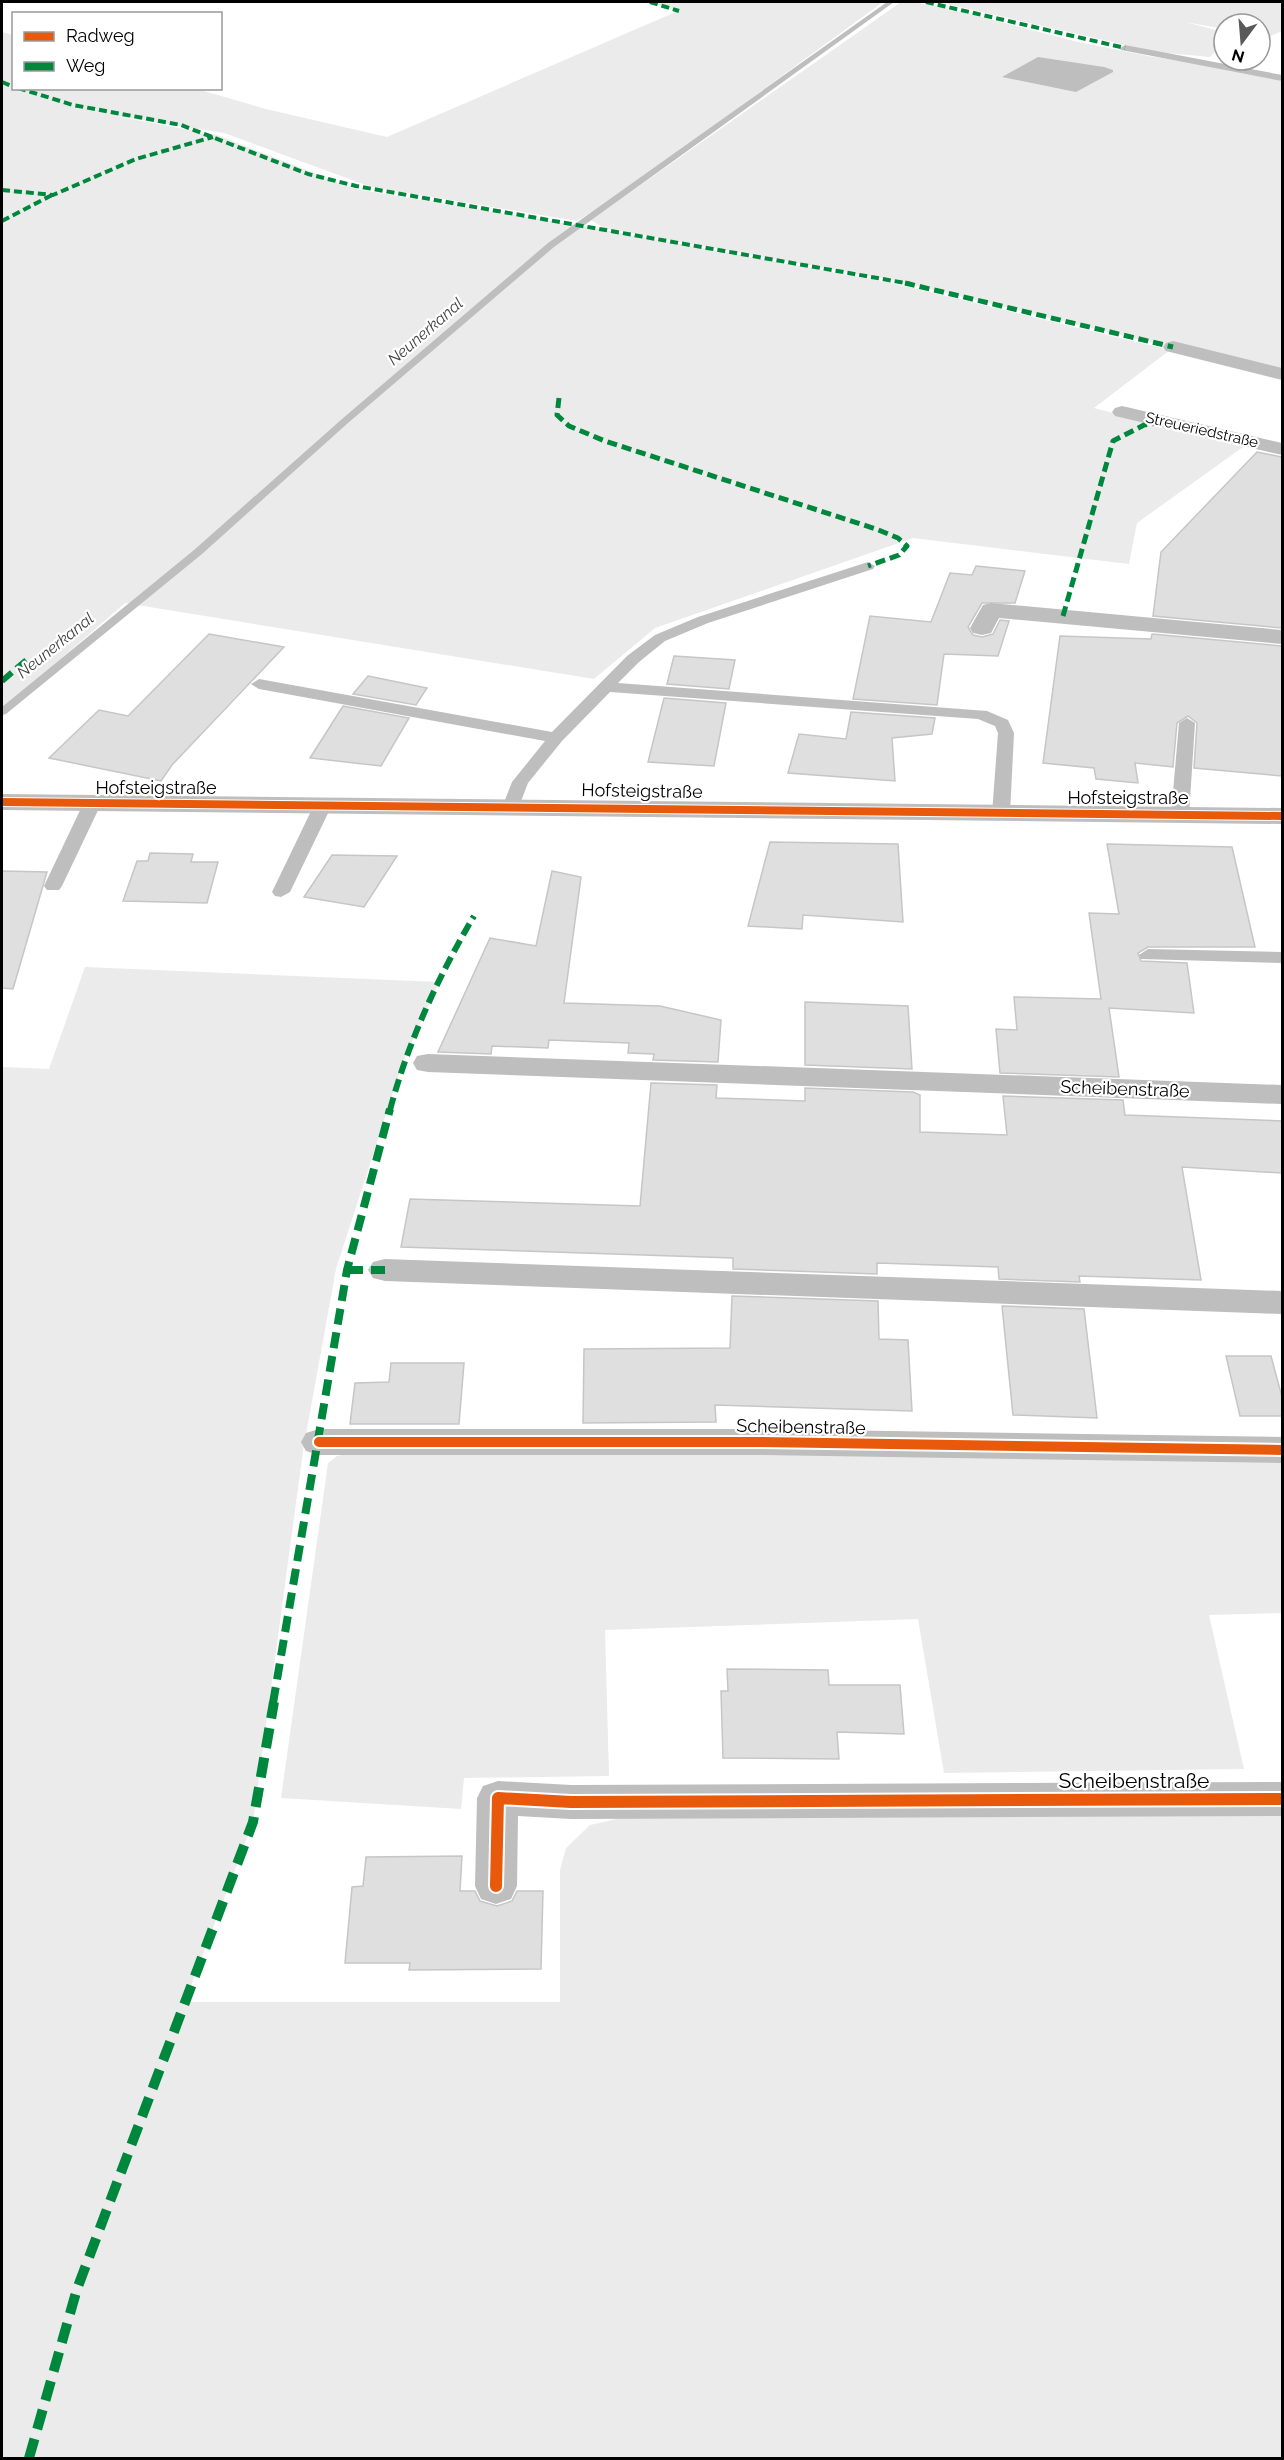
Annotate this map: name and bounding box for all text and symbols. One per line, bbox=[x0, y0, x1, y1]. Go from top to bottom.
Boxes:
legend bbox=[12, 12, 222, 90]
north arrow bbox=[1212, 12, 1272, 72]
text: Radweg bbox=[66, 25, 135, 46]
text: N bbox=[1230, 45, 1246, 67]
text: Weg bbox=[66, 55, 105, 76]
water label: Neunerkanal bbox=[384, 294, 467, 369]
street label: Streueriedstraße bbox=[1144, 408, 1260, 452]
water label: Neunerkanal bbox=[13, 609, 97, 682]
street label: Hofsteigstraße bbox=[95, 777, 217, 798]
street label: Hofsteigstraße bbox=[581, 779, 703, 802]
street label: Hofsteigstraße bbox=[1067, 787, 1189, 808]
street label: Scheibenstraße bbox=[1060, 1076, 1190, 1101]
street label: Scheibenstraße bbox=[736, 1415, 866, 1438]
street label: Scheibenstraße bbox=[1059, 1768, 1209, 1793]

